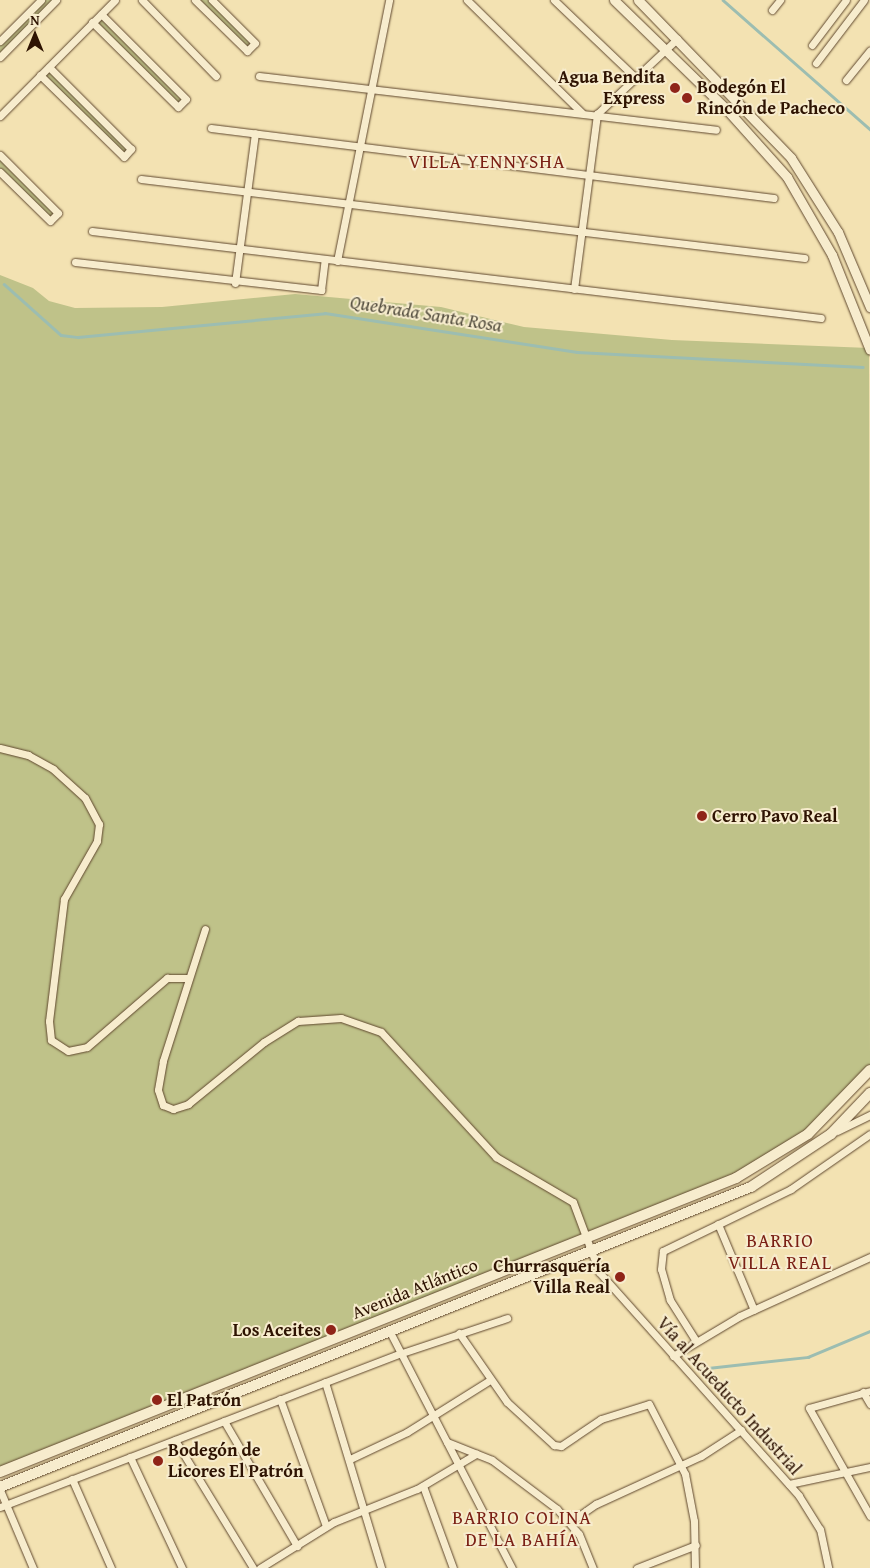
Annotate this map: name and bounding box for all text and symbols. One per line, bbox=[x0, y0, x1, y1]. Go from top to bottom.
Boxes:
north arrow bbox=[10, 10, 60, 60]
text: N bbox=[30, 10, 40, 30]
place label: Agua Bendita Express bbox=[558, 67, 665, 110]
place label: Bodegón El Rincón de Pacheco bbox=[697, 77, 845, 120]
marker: Agua Bendita Express bbox=[669, 82, 681, 94]
marker: Bodegón El Rincón de Pacheco bbox=[681, 92, 693, 104]
district label: VILLA YENNYSHA bbox=[407, 151, 567, 173]
water label: Quebrada Santa Rosa bbox=[348, 291, 504, 337]
place label: Cerro Pavo Real bbox=[712, 805, 837, 827]
marker: Cerro Pavo Real bbox=[696, 810, 708, 822]
district label: BARRIO VILLA REAL bbox=[727, 1230, 833, 1274]
street label: Avenida Atlántico bbox=[349, 1254, 481, 1324]
place label: Churrasquería Villa Real bbox=[493, 1256, 610, 1298]
marker: Churrasquería Villa Real bbox=[614, 1271, 626, 1283]
street label: Vía al Acueducto Industrial bbox=[652, 1313, 806, 1479]
place label: Los Aceites bbox=[233, 1319, 321, 1341]
marker: Los Aceites bbox=[325, 1324, 337, 1336]
place label: El Patrón bbox=[167, 1389, 241, 1411]
marker: El Patrón bbox=[151, 1394, 163, 1406]
place label: Bodegón de Licores El Patrón bbox=[168, 1440, 304, 1482]
marker: Bodegón de Licores El Patrón bbox=[152, 1455, 164, 1467]
district label: BARRIO COLINA DE LA BAHÍA bbox=[451, 1507, 593, 1551]

